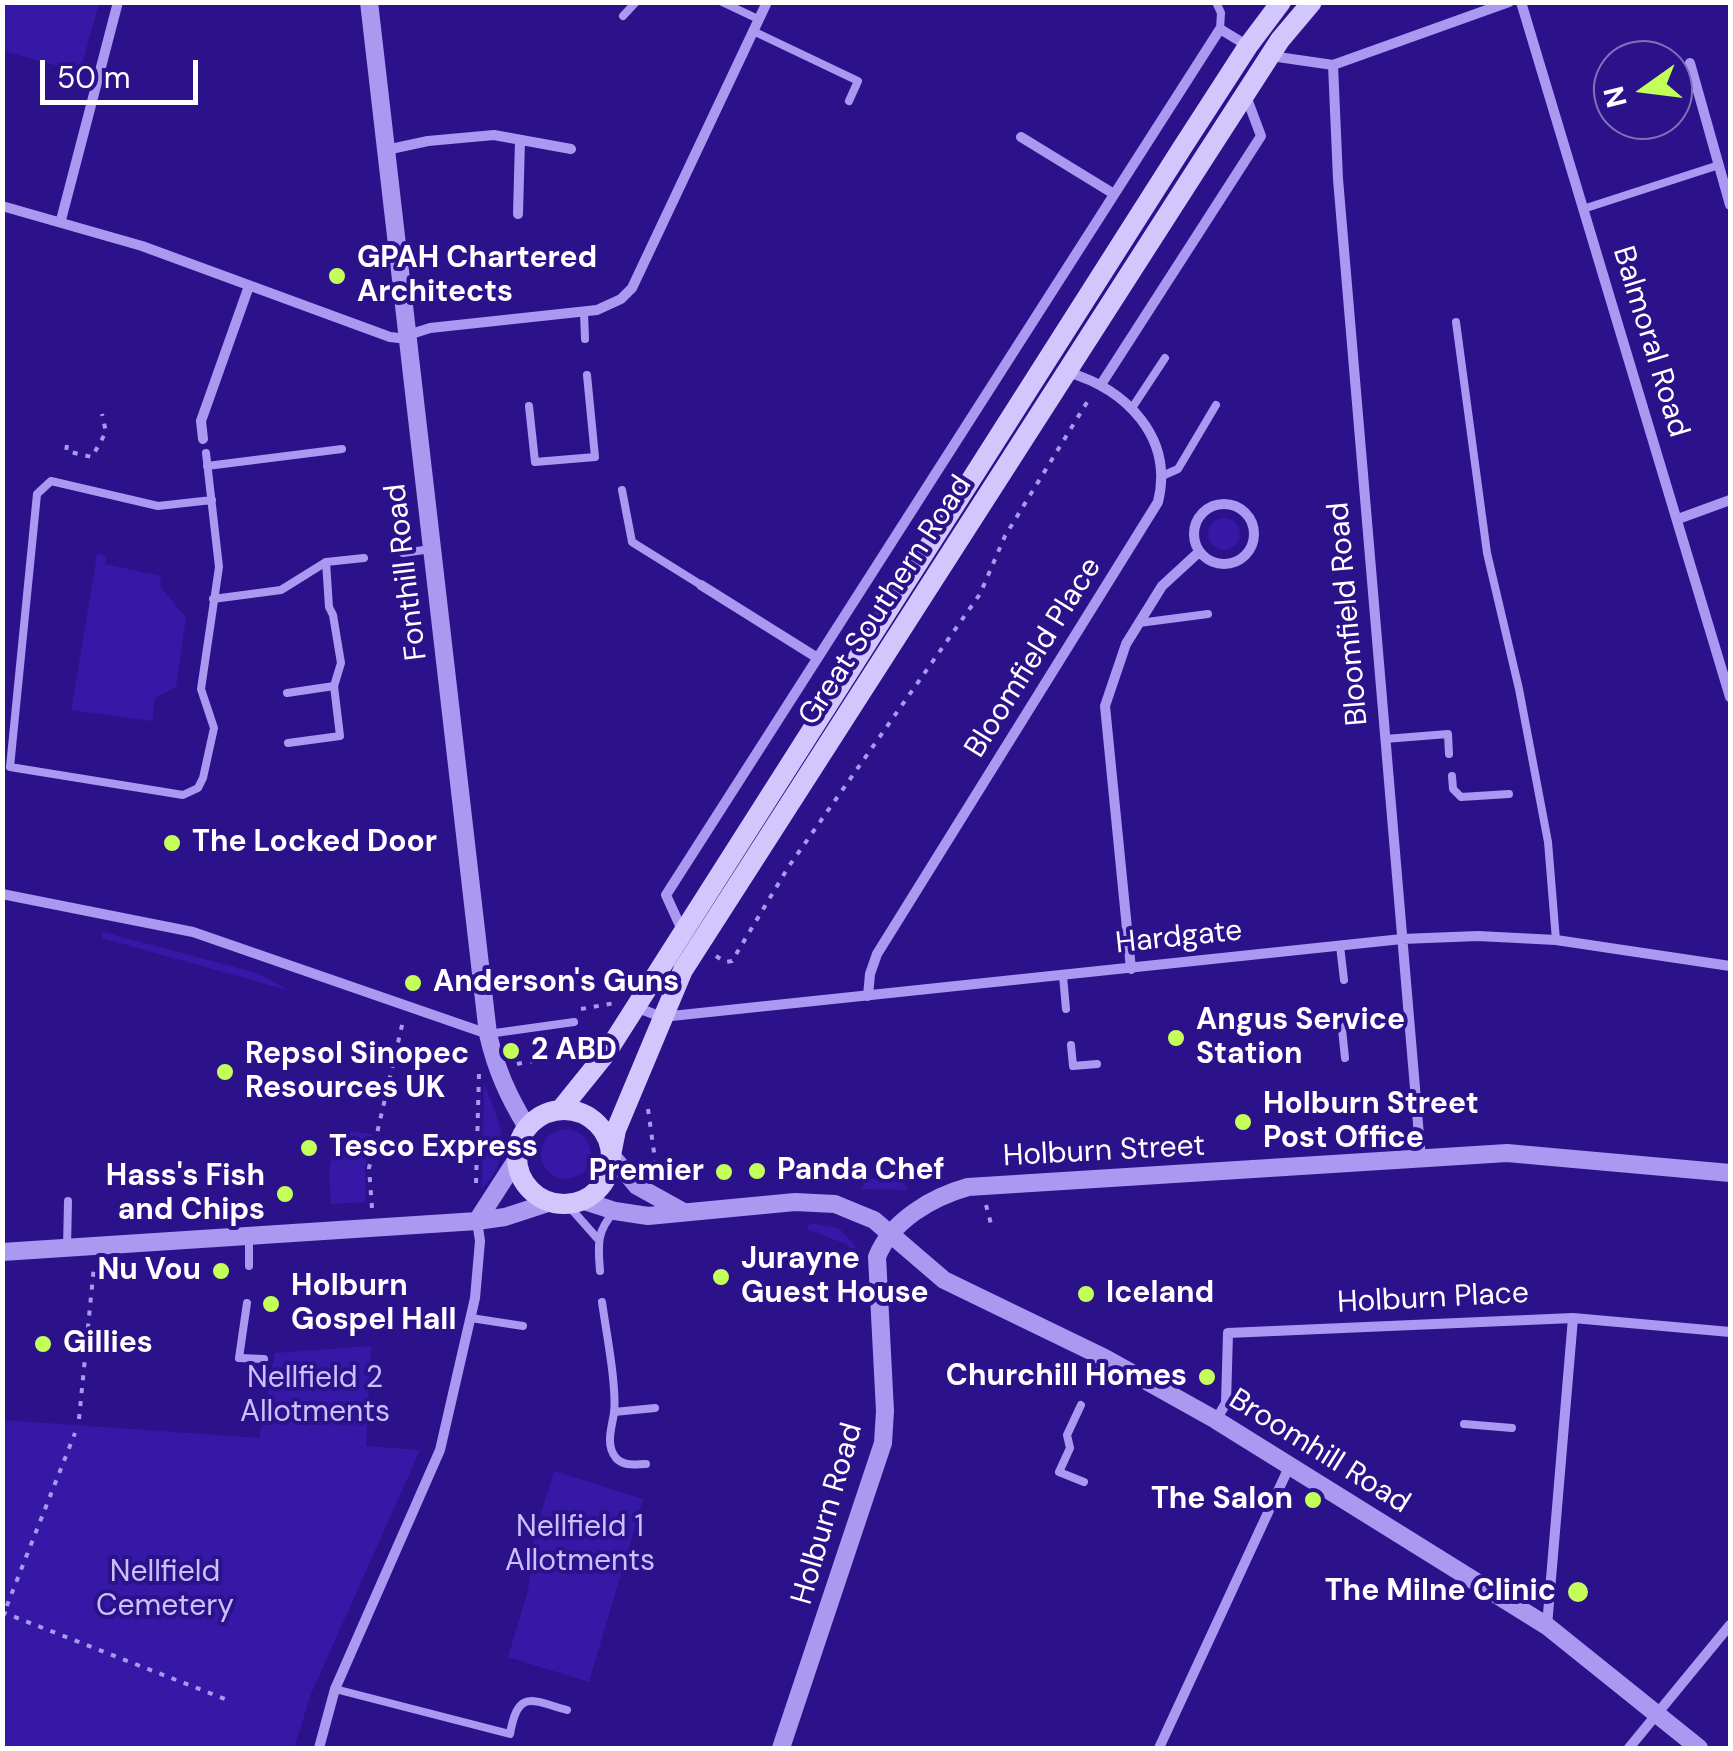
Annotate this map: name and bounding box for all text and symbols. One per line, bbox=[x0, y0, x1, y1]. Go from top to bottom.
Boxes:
scale bar bbox=[45, 40, 202, 102]
north arrow bbox=[1593, 40, 1693, 140]
text: 50 m bbox=[57, 58, 131, 97]
text: N bbox=[1595, 83, 1636, 111]
place label: GPAH Chartered Architects bbox=[357, 241, 597, 312]
street label: Balmoral Road bbox=[1604, 242, 1696, 442]
marker: GPAH Chartered Architects bbox=[326, 265, 348, 287]
street label: Great Southern Road bbox=[792, 469, 980, 733]
street label: Fonthill Road bbox=[378, 482, 436, 662]
street label: Bloomfield Road bbox=[1321, 501, 1377, 727]
street label: Bloomfield Place bbox=[958, 551, 1110, 765]
place label: The Locked Door bbox=[192, 825, 437, 861]
marker: The Locked Door bbox=[161, 832, 183, 854]
street label: Hardgate bbox=[1114, 913, 1244, 963]
place label: Anderson's Guns bbox=[433, 965, 679, 1001]
marker: Anderson's Guns bbox=[402, 972, 424, 994]
place label: Angus Service Station bbox=[1196, 1003, 1405, 1074]
marker: Angus Service Station bbox=[1165, 1027, 1187, 1049]
place label: 2 ABD bbox=[531, 1033, 617, 1069]
place label: Repsol Sinopec Resources UK bbox=[245, 1037, 469, 1108]
marker: 2 ABD bbox=[500, 1040, 522, 1062]
marker: Repsol Sinopec Resources UK bbox=[214, 1061, 236, 1083]
place label: Holburn Street Post Office bbox=[1263, 1087, 1479, 1158]
marker: Holburn Street Post Office bbox=[1232, 1111, 1254, 1133]
street label: Holburn Street bbox=[1002, 1129, 1206, 1175]
place label: Tesco Express bbox=[329, 1130, 538, 1166]
marker: Tesco Express bbox=[298, 1137, 320, 1159]
place label: Panda Chef bbox=[777, 1153, 945, 1189]
place label: Premier bbox=[589, 1154, 704, 1190]
place label: Hass's Fish and Chips bbox=[106, 1159, 265, 1230]
marker: Panda Chef bbox=[746, 1160, 768, 1182]
marker: Premier bbox=[713, 1161, 735, 1183]
marker: Hass's Fish and Chips bbox=[274, 1183, 296, 1205]
place label: Jurayne Guest House bbox=[741, 1242, 929, 1312]
place label: Nu Vou bbox=[97, 1253, 201, 1289]
marker: Nu Vou bbox=[210, 1260, 232, 1282]
marker: Jurayne Guest House bbox=[710, 1266, 732, 1288]
place label: Holburn Gospel Hall bbox=[291, 1269, 456, 1340]
place label: Iceland bbox=[1106, 1276, 1214, 1312]
street label: Holburn Place bbox=[1336, 1276, 1530, 1322]
marker: Iceland bbox=[1075, 1283, 1097, 1305]
marker: Holburn Gospel Hall bbox=[260, 1293, 282, 1315]
place label: Gillies bbox=[63, 1326, 153, 1362]
marker: Gillies bbox=[32, 1333, 54, 1355]
place label: Churchill Homes bbox=[946, 1359, 1187, 1395]
park label: Nellfield 2 Allotments bbox=[240, 1361, 390, 1432]
marker: Churchill Homes bbox=[1196, 1366, 1218, 1388]
street label: Broomhill Road bbox=[1222, 1382, 1416, 1522]
street label: Holburn Road bbox=[785, 1419, 871, 1609]
place label: The Salon bbox=[1151, 1482, 1293, 1518]
marker: The Salon bbox=[1302, 1489, 1324, 1511]
park label: Nellfield 1 Allotments bbox=[505, 1510, 655, 1580]
park label: Nellfield Cemetery bbox=[96, 1555, 234, 1626]
place label: The Milne Clinic bbox=[1325, 1574, 1556, 1610]
marker: The Milne Clinic bbox=[1565, 1579, 1591, 1605]

